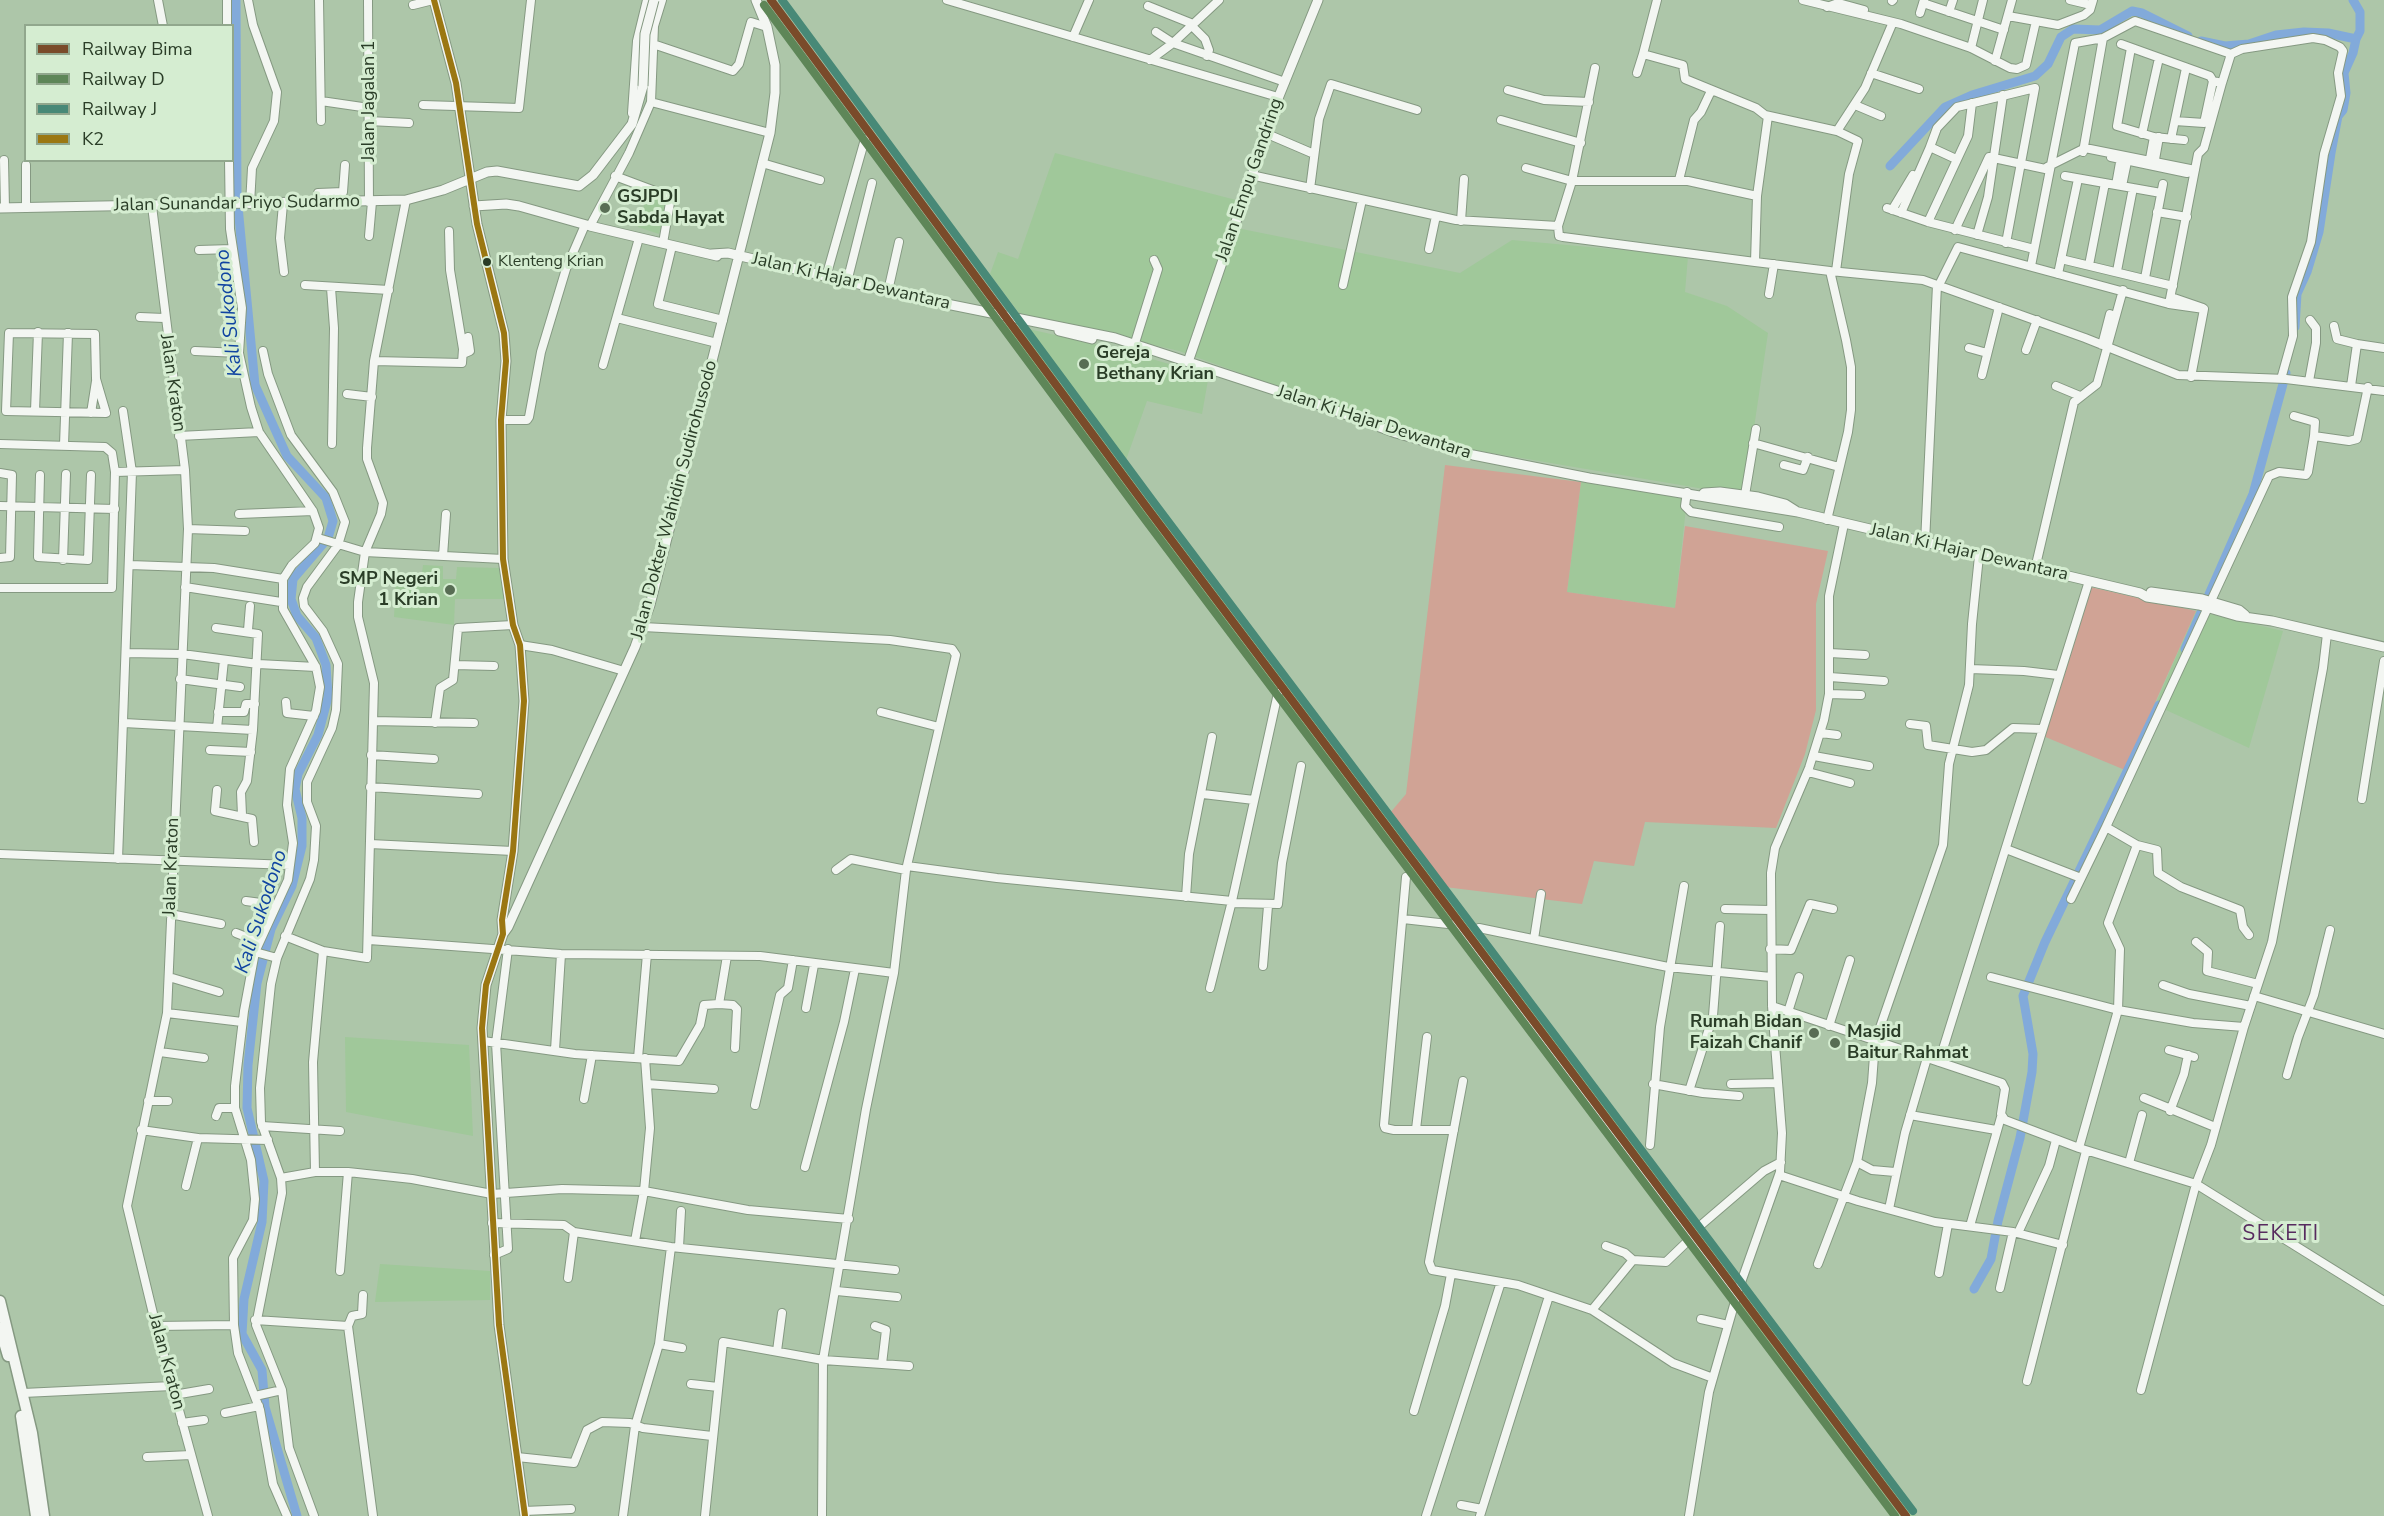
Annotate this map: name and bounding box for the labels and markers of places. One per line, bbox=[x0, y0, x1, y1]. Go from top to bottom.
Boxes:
place label: GSJPDI Sabda Hayat bbox=[617, 187, 724, 230]
marker: GSJPDI Sabda Hayat bbox=[598, 201, 612, 215]
place label: Klenteng Krian bbox=[498, 252, 604, 272]
marker: Klenteng Krian bbox=[481, 256, 493, 268]
place label: Gereja Bethany Krian bbox=[1096, 343, 1214, 386]
marker: Gereja Bethany Krian bbox=[1077, 357, 1091, 371]
place label: SMP Negeri 1 Krian bbox=[339, 569, 438, 612]
marker: SMP Negeri 1 Krian bbox=[443, 583, 457, 597]
place label: Rumah Bidan Faizah Chanif bbox=[1690, 1012, 1802, 1054]
place label: Masjid Baitur Rahmat bbox=[1847, 1022, 1968, 1064]
marker: Rumah Bidan Faizah Chanif bbox=[1807, 1026, 1821, 1040]
marker: Masjid Baitur Rahmat bbox=[1828, 1036, 1842, 1050]

